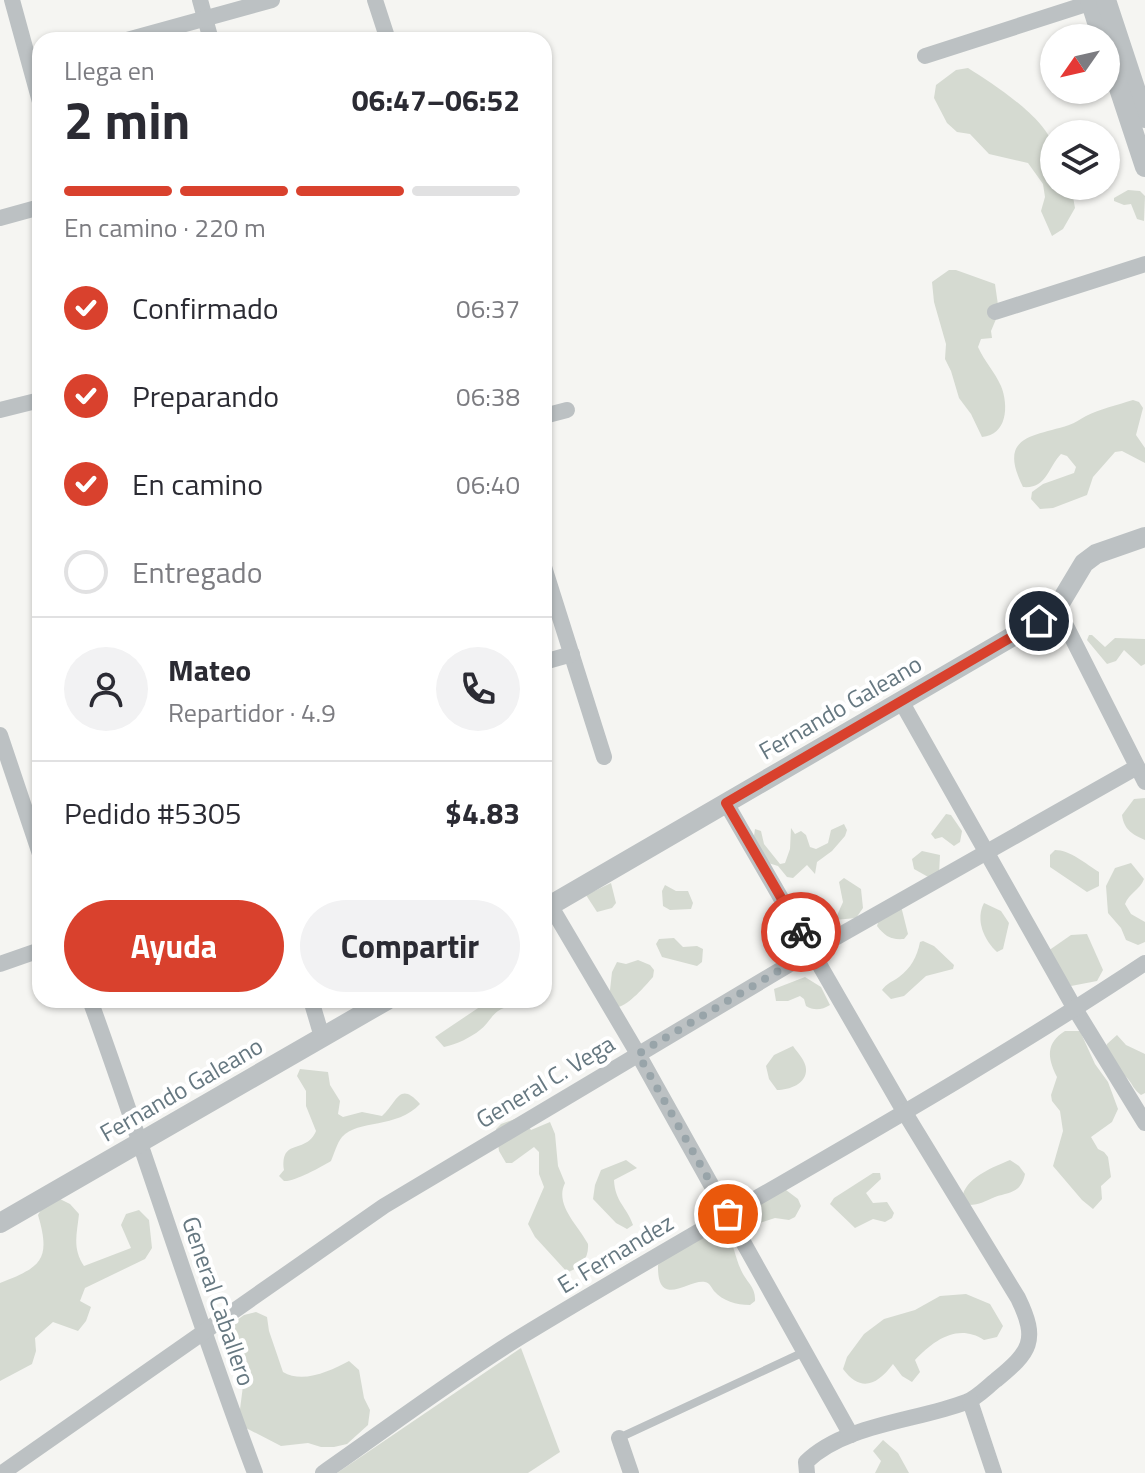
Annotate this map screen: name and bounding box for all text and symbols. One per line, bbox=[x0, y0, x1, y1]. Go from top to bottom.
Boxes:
north arrow bbox=[1040, 24, 1120, 104]
map controls bbox=[1040, 24, 1120, 200]
text: Llega en bbox=[64, 51, 155, 90]
text: 06:47–06:52 bbox=[352, 77, 520, 123]
text: 2 min bbox=[64, 80, 190, 159]
button: layers bbox=[1040, 120, 1120, 200]
text: En camino · 220 m bbox=[64, 208, 266, 247]
text: Confirmado bbox=[132, 285, 279, 331]
icon: check bbox=[64, 286, 108, 330]
text: 06:37 bbox=[456, 289, 520, 328]
text: Preparando bbox=[132, 373, 279, 419]
icon: check bbox=[64, 374, 108, 418]
text: 06:38 bbox=[456, 377, 520, 416]
text: En camino bbox=[132, 461, 263, 507]
icon: check bbox=[64, 462, 108, 506]
text: 06:40 bbox=[456, 465, 520, 504]
text: Entregado bbox=[132, 549, 263, 595]
pin bbox=[1005, 587, 1073, 655]
icon: home bbox=[1017, 599, 1061, 643]
street label: Fernando Galeano bbox=[752, 646, 928, 768]
button: person bbox=[64, 647, 148, 731]
text: Mateo bbox=[168, 647, 251, 693]
button: phone bbox=[436, 647, 520, 731]
text: Repartidor · 4.9 bbox=[168, 693, 336, 732]
text: Pedido #5305 bbox=[64, 790, 242, 836]
text: $4.83 bbox=[445, 790, 520, 836]
courier bbox=[761, 892, 841, 972]
button: Ayuda bbox=[64, 900, 284, 992]
button: Compartir bbox=[300, 900, 520, 992]
icon: bike bbox=[779, 910, 823, 954]
street label: General C. Vega bbox=[469, 1025, 621, 1137]
street label: Fernando Galeano bbox=[93, 1028, 269, 1150]
pin bbox=[694, 1180, 762, 1248]
icon: bag bbox=[706, 1192, 750, 1236]
street label: E. Fernandez bbox=[550, 1204, 680, 1302]
street label: General Caballero bbox=[173, 1212, 265, 1390]

